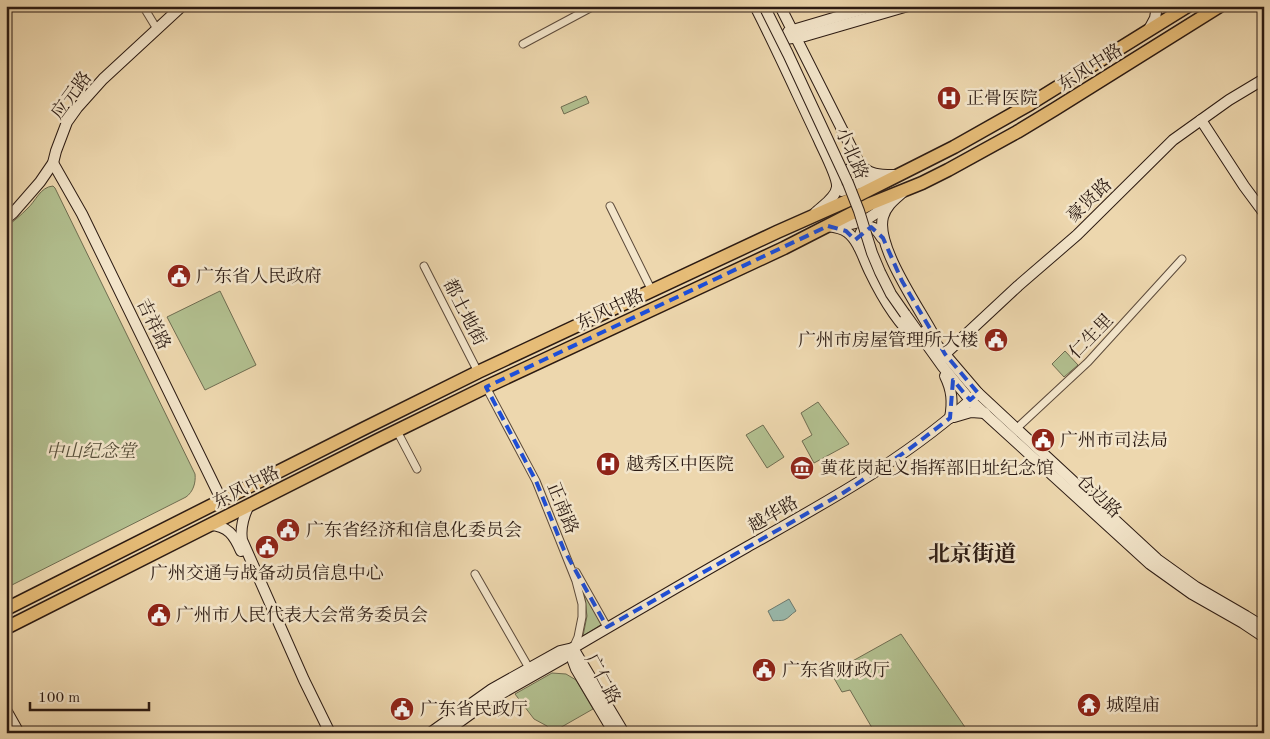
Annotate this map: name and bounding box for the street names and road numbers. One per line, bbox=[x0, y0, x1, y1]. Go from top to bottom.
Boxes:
street label: 东风中路 bbox=[1054, 39, 1126, 95]
street label: 应元路 bbox=[47, 67, 95, 123]
street label: 小北路 bbox=[832, 124, 872, 182]
street label: 豪贤路 bbox=[1063, 174, 1115, 226]
street label: 都土地街 bbox=[440, 275, 490, 349]
street label: 东风中路 bbox=[573, 285, 647, 333]
street label: 吉祥路 bbox=[133, 295, 175, 353]
street label: 仁生里 bbox=[1065, 310, 1117, 362]
street label: 东风中路 bbox=[209, 462, 283, 512]
street label: 仓边路 bbox=[1072, 470, 1126, 522]
street label: 正南路 bbox=[544, 479, 582, 537]
street label: 越华路 bbox=[745, 492, 801, 536]
street label: 广仁路 bbox=[581, 650, 625, 708]

